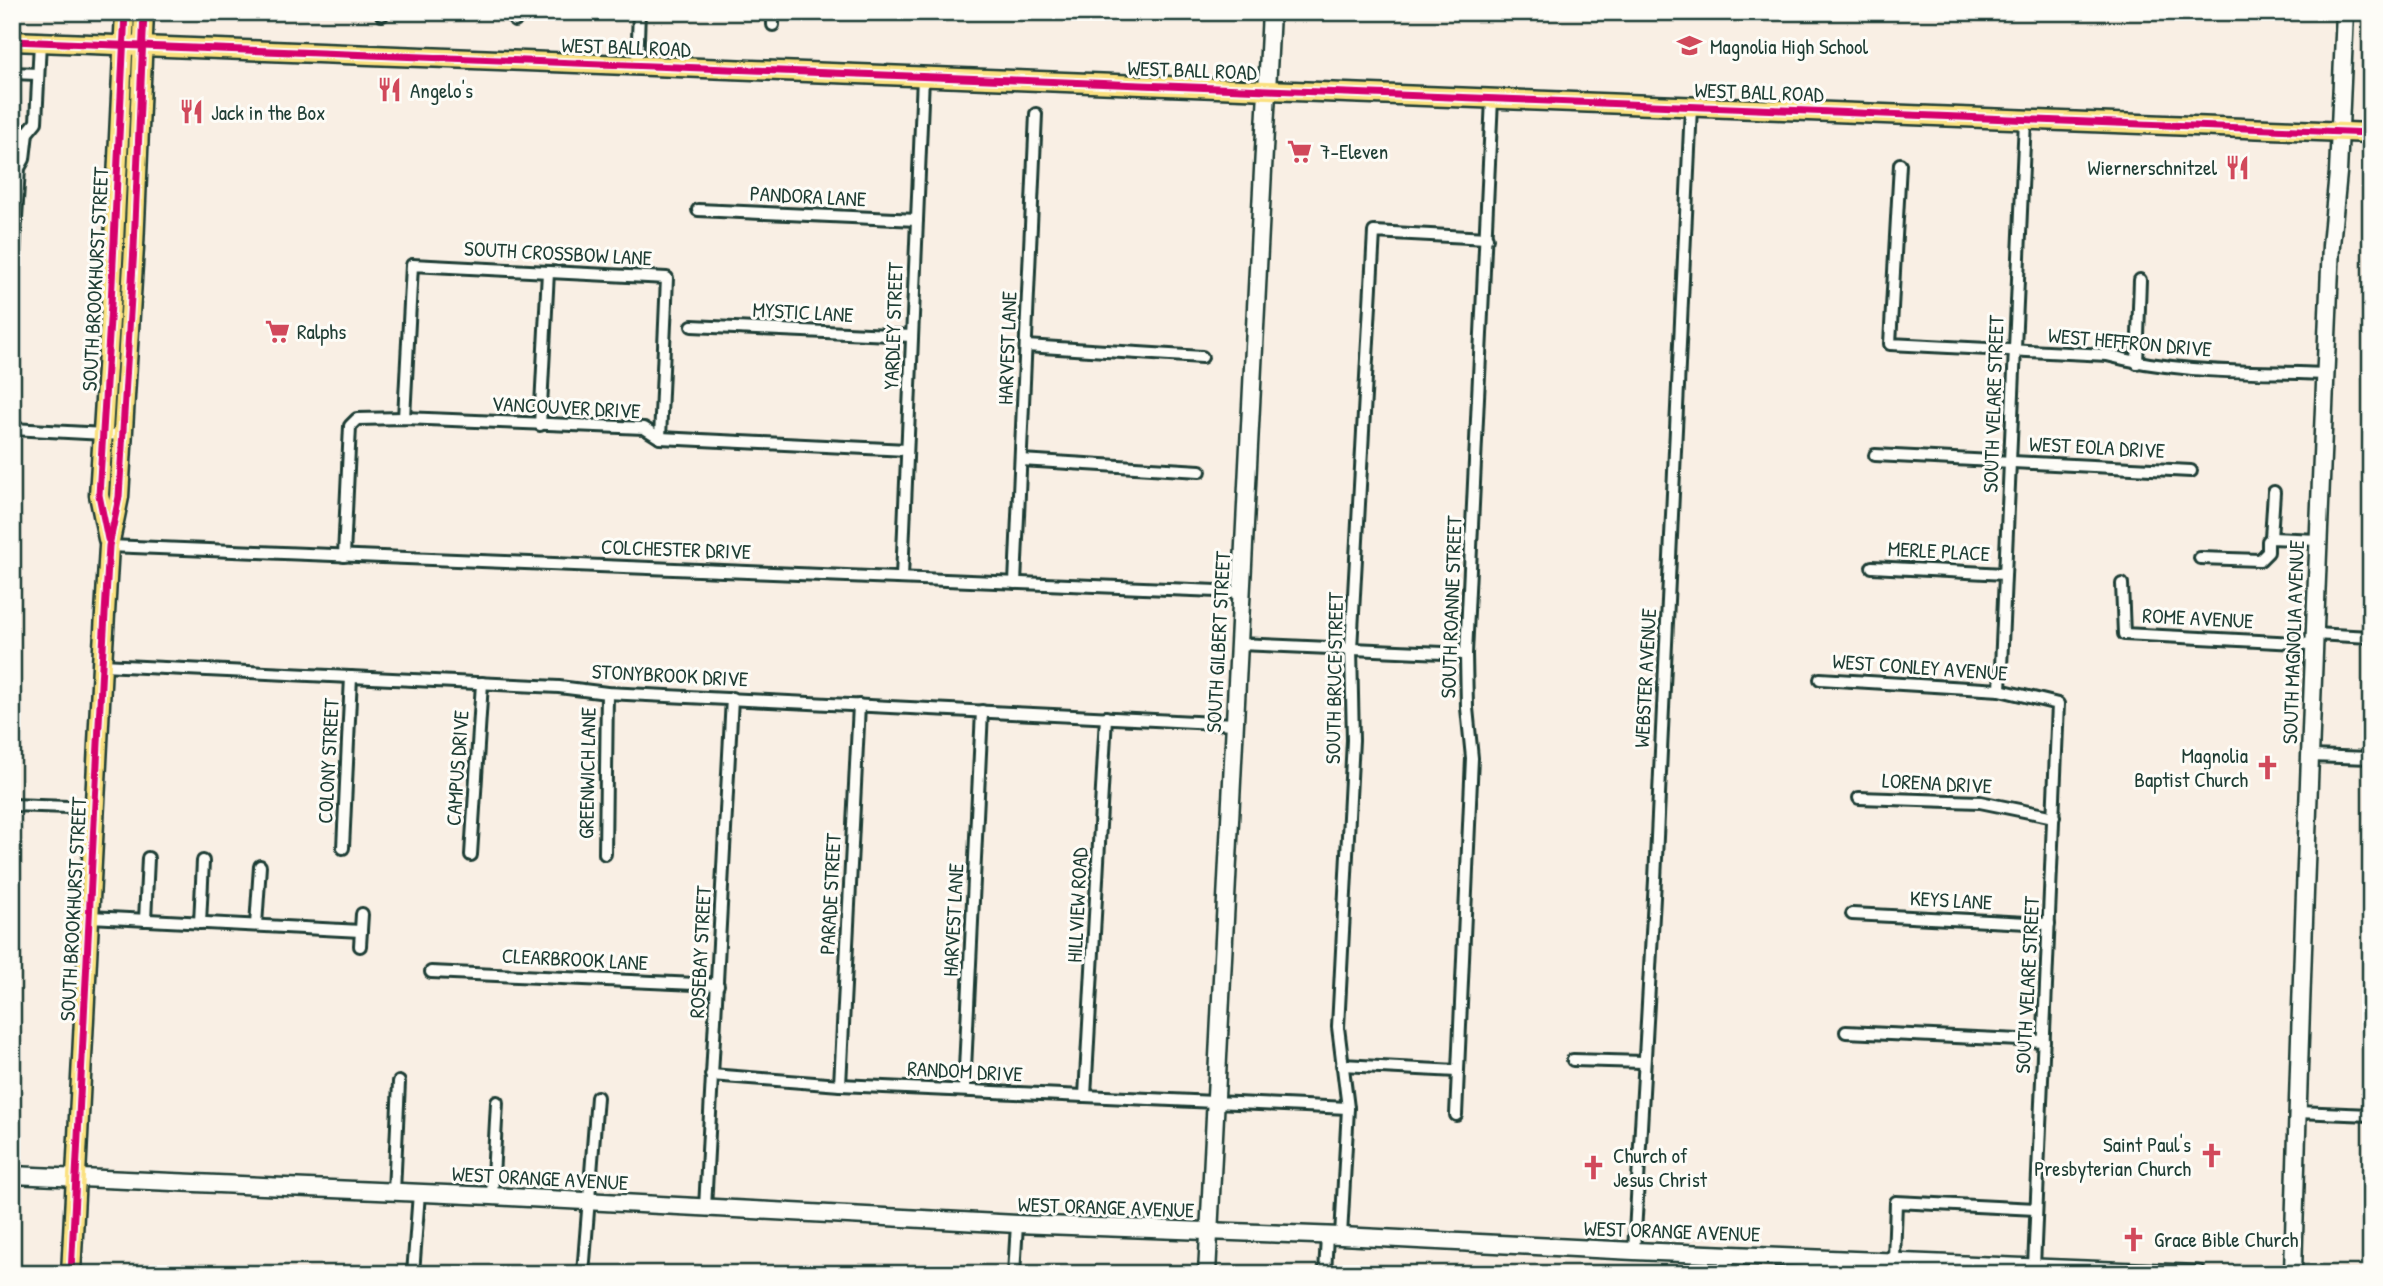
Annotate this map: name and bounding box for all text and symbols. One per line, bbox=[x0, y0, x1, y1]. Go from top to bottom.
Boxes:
street label: WEST BALL ROAD bbox=[561, 30, 691, 64]
school or university icon: Magnolia High School bbox=[1676, 32, 1704, 60]
place label: Magnolia High School bbox=[1710, 32, 1868, 61]
street label: WEST BALL ROAD bbox=[1127, 53, 1257, 87]
street label: WEST BALL ROAD bbox=[1694, 75, 1824, 109]
restaurant icon: Angelo's bbox=[376, 76, 404, 104]
place label: Angelo's bbox=[410, 76, 473, 105]
restaurant icon: Jack in the Box bbox=[177, 98, 205, 126]
place label: Jack in the Box bbox=[211, 98, 325, 127]
supermarket icon: 7-Eleven bbox=[1286, 137, 1314, 165]
place label: 7-Eleven bbox=[1320, 137, 1388, 166]
place label: Wiernerschnitzel bbox=[2088, 153, 2217, 182]
restaurant icon: Wiernerschnitzel bbox=[2223, 153, 2251, 181]
street label: SOUTH BROOKHURST STREET bbox=[75, 165, 115, 392]
street label: PANDORA LANE bbox=[749, 178, 867, 214]
street label: SOUTH CROSSBOW LANE bbox=[463, 234, 653, 272]
street label: YARDLEY STREET bbox=[876, 261, 910, 390]
street label: HARVEST LANE bbox=[991, 291, 1023, 405]
street label: MYSTIC LANE bbox=[752, 295, 854, 329]
street label: SOUTH VELARE STREET bbox=[1975, 314, 2011, 493]
supermarket icon: Ralphs bbox=[263, 317, 291, 345]
place label: Ralphs bbox=[297, 317, 346, 346]
street label: WEST HEFFRON DRIVE bbox=[2047, 320, 2213, 364]
street label: VANCOUVER DRIVE bbox=[491, 389, 641, 425]
street label: WEST EOLA DRIVE bbox=[2028, 429, 2166, 465]
street label: SOUTH ROANNE STREET bbox=[1433, 514, 1469, 699]
street label: COLCHESTER DRIVE bbox=[600, 532, 752, 566]
street label: MERLE PLACE bbox=[1887, 534, 1991, 568]
street label: SOUTH MAGNOLIA AVENUE bbox=[2275, 539, 2311, 745]
street label: SOUTH GILBERT STREET bbox=[1199, 549, 1237, 733]
street label: SOUTH BRUCE STREET bbox=[1318, 591, 1350, 764]
street label: ROME AVENUE bbox=[2142, 601, 2254, 635]
street label: WEBSTER AVENUE bbox=[1627, 608, 1663, 748]
street label: WEST CONLEY AVENUE bbox=[1831, 646, 2009, 688]
street label: STONYBROOK DRIVE bbox=[591, 656, 749, 694]
street label: COLONY STREET bbox=[310, 696, 346, 824]
street label: GREENWICH LANE bbox=[571, 707, 603, 839]
street label: CAMPUS DRIVE bbox=[438, 709, 476, 827]
place label: Magnolia Baptist Church bbox=[2134, 741, 2248, 794]
church icon: Magnolia Baptist Church bbox=[2254, 753, 2282, 781]
street label: LORENA DRIVE bbox=[1881, 766, 1993, 800]
street label: SOUTH BROOKHURST STREET bbox=[53, 795, 93, 1022]
street label: PARADE STREET bbox=[812, 831, 848, 955]
street label: HILLVIEW ROAD bbox=[1059, 846, 1095, 963]
street label: HARVEST LANE bbox=[936, 863, 970, 977]
street label: KEYS LANE bbox=[1909, 883, 1993, 917]
street label: ROSEBAY STREET bbox=[682, 884, 718, 1019]
street label: SOUTH VELARE STREET bbox=[2008, 894, 2046, 1074]
street label: CLEARBROOK LANE bbox=[501, 941, 649, 977]
street label: RANDOM DRIVE bbox=[907, 1053, 1023, 1089]
place label: Saint Paul's Presbyterian Church bbox=[2034, 1130, 2191, 1183]
place label: Church of Jesus Christ bbox=[1613, 1141, 1708, 1194]
church icon: Saint Paul's Presbyterian Church bbox=[2197, 1142, 2225, 1170]
church icon: Church of Jesus Christ bbox=[1579, 1153, 1607, 1181]
street label: WEST ORANGE AVENUE bbox=[451, 1159, 629, 1197]
street label: WEST ORANGE AVENUE bbox=[1017, 1189, 1195, 1225]
street label: WEST ORANGE AVENUE bbox=[1583, 1213, 1761, 1249]
church icon: Grace Bible Church bbox=[2120, 1225, 2148, 1253]
place label: Grace Bible Church bbox=[2154, 1225, 2298, 1254]

